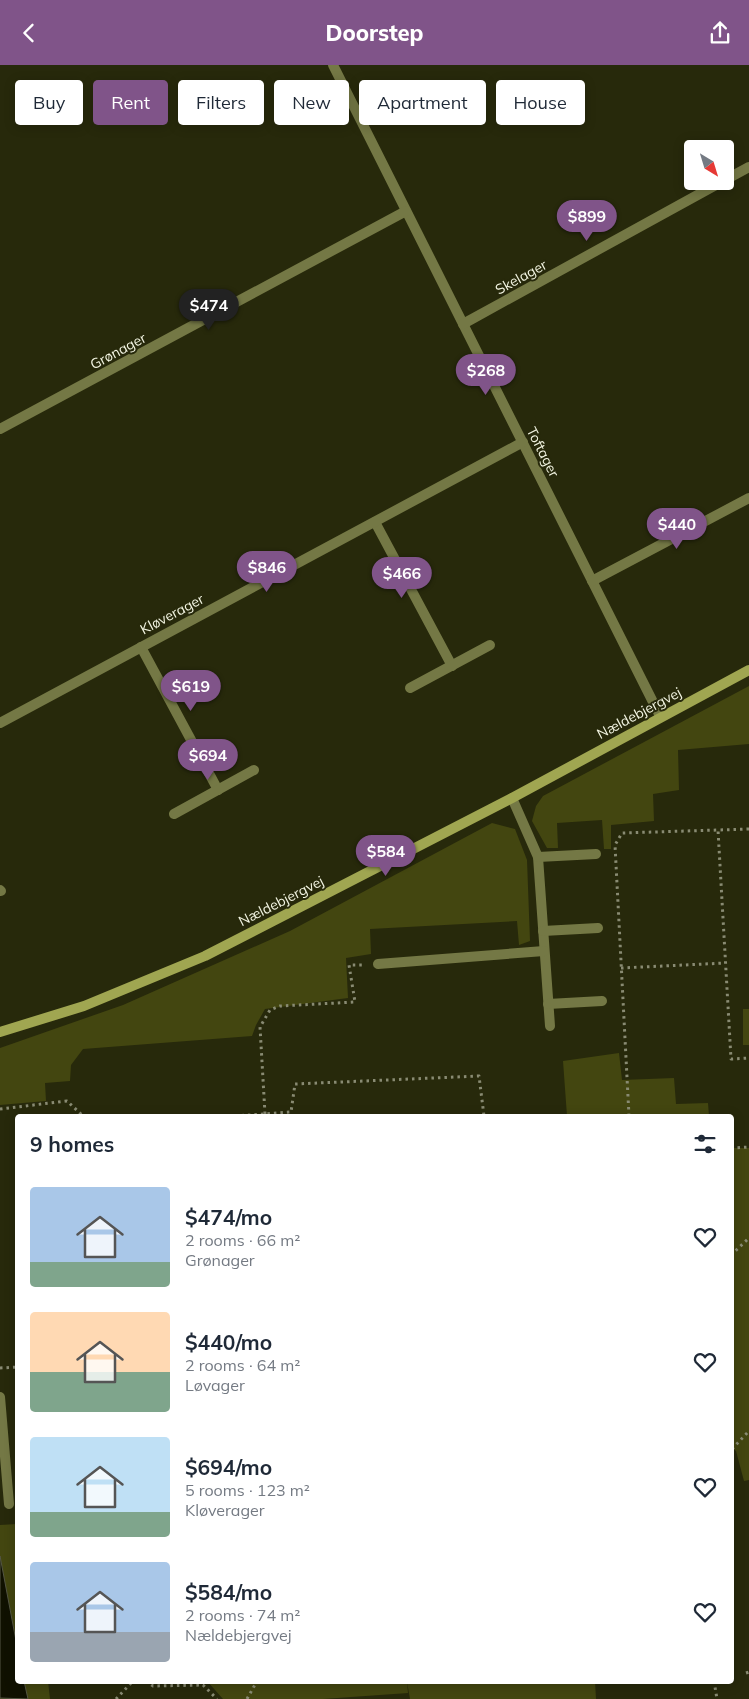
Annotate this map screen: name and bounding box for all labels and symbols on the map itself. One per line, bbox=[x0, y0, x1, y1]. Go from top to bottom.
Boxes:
north arrow bbox=[684, 140, 734, 190]
pin: $899 bbox=[557, 199, 617, 242]
street label: Skelager bbox=[492, 255, 551, 299]
pin: $474 bbox=[179, 289, 239, 331]
street label: Grønager bbox=[87, 328, 150, 373]
pin: $268 bbox=[456, 353, 516, 396]
street label: Toftager bbox=[523, 424, 564, 481]
pin: $440 bbox=[647, 507, 707, 550]
pin: $846 bbox=[237, 551, 297, 593]
pin: $466 bbox=[372, 557, 432, 599]
street label: Kløverager bbox=[137, 589, 208, 638]
pin: $619 bbox=[161, 669, 221, 712]
street label: Nældebjergvej bbox=[594, 683, 684, 743]
pin: $694 bbox=[178, 739, 238, 781]
pin: $584 bbox=[356, 835, 416, 877]
street label: Nældebjergvej bbox=[235, 872, 327, 930]

